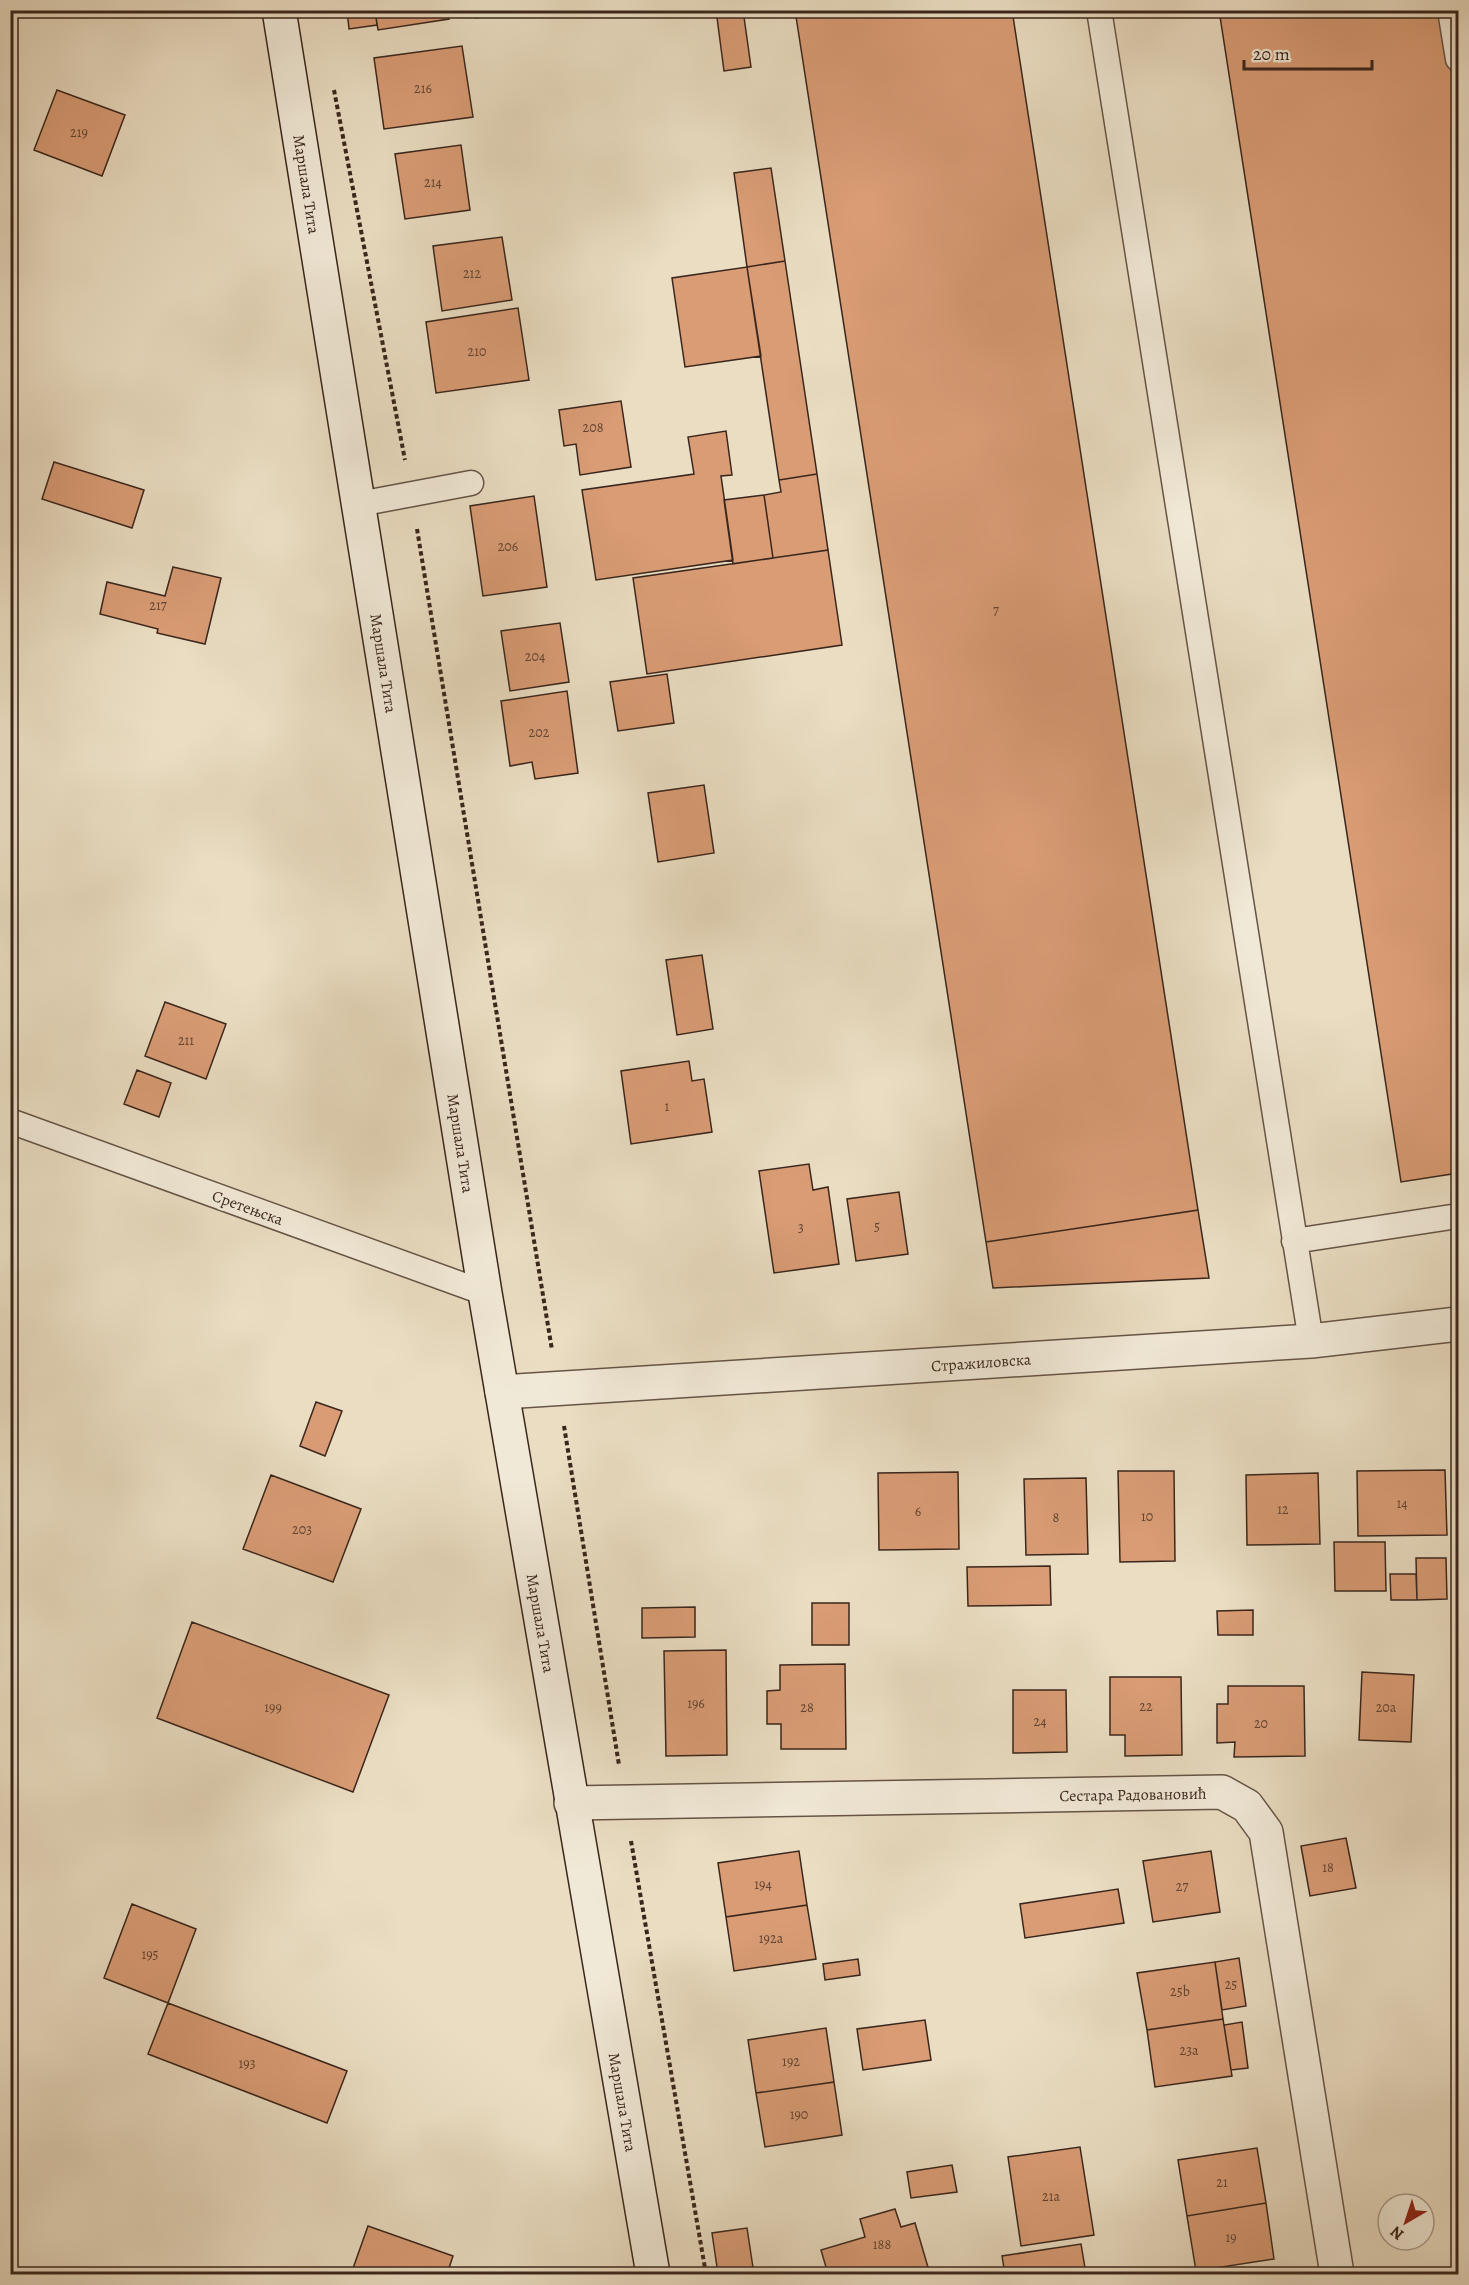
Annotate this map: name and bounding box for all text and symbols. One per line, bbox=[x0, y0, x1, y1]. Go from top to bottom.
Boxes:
scale bar bbox=[1244, 33, 1372, 71]
text: 20 m bbox=[1253, 42, 1290, 66]
house number: 216 bbox=[414, 79, 432, 98]
house number: 219 bbox=[70, 123, 88, 142]
street label: Маршала Тита bbox=[287, 133, 325, 236]
house number: 214 bbox=[424, 173, 442, 192]
house number: 212 bbox=[463, 264, 481, 283]
house number: 210 bbox=[468, 342, 486, 361]
house number: 208 bbox=[583, 418, 604, 437]
house number: 206 bbox=[498, 537, 518, 556]
house number: 217 bbox=[149, 596, 167, 615]
house number: 7 bbox=[993, 601, 999, 620]
street label: Маршала Тита bbox=[364, 612, 402, 715]
house number: 204 bbox=[525, 647, 545, 666]
house number: 202 bbox=[529, 723, 550, 742]
house number: 211 bbox=[178, 1031, 194, 1050]
street label: Маршала Тита bbox=[441, 1092, 479, 1195]
house number: 1 bbox=[665, 1097, 670, 1116]
street label: Сретењска bbox=[209, 1185, 287, 1231]
house number: 5 bbox=[874, 1217, 880, 1236]
house number: 3 bbox=[798, 1218, 804, 1237]
street label: Стражиловска bbox=[930, 1348, 1032, 1377]
house number: 14 bbox=[1396, 1494, 1408, 1513]
house number: 12 bbox=[1277, 1500, 1289, 1519]
house number: 6 bbox=[915, 1502, 921, 1521]
house number: 10 bbox=[1141, 1507, 1153, 1526]
house number: 8 bbox=[1053, 1508, 1060, 1527]
house number: 203 bbox=[292, 1520, 312, 1539]
street label: Маршала Тита bbox=[520, 1572, 560, 1675]
house number: 196 bbox=[687, 1694, 705, 1713]
house number: 22 bbox=[1139, 1697, 1153, 1716]
house number: 199 bbox=[264, 1698, 282, 1717]
house number: 28 bbox=[800, 1698, 814, 1717]
house number: 20a bbox=[1376, 1698, 1397, 1717]
house number: 24 bbox=[1034, 1712, 1047, 1731]
house number: 20 bbox=[1254, 1714, 1268, 1733]
street label: Сестара Радовановић bbox=[1059, 1783, 1207, 1807]
house number: 18 bbox=[1322, 1858, 1334, 1877]
house number: 194 bbox=[754, 1875, 772, 1894]
house number: 27 bbox=[1176, 1877, 1188, 1896]
house number: 192a bbox=[759, 1929, 784, 1948]
house number: 195 bbox=[141, 1945, 159, 1964]
house number: 25 bbox=[1225, 1975, 1237, 1994]
house number: 25b bbox=[1170, 1982, 1190, 2001]
house number: 23a bbox=[1180, 2041, 1199, 2060]
street label: Маршала Тита bbox=[602, 2051, 642, 2154]
house number: 192 bbox=[782, 2052, 800, 2071]
house number: 193 bbox=[239, 2054, 256, 2073]
house number: 190 bbox=[790, 2105, 808, 2124]
house number: 21 bbox=[1216, 2173, 1228, 2192]
house number: 21a bbox=[1042, 2187, 1060, 2206]
north arrow bbox=[1376, 2192, 1436, 2252]
text: N bbox=[1385, 2220, 1409, 2245]
house number: 19 bbox=[1225, 2228, 1237, 2247]
house number: 188 bbox=[873, 2235, 891, 2254]

